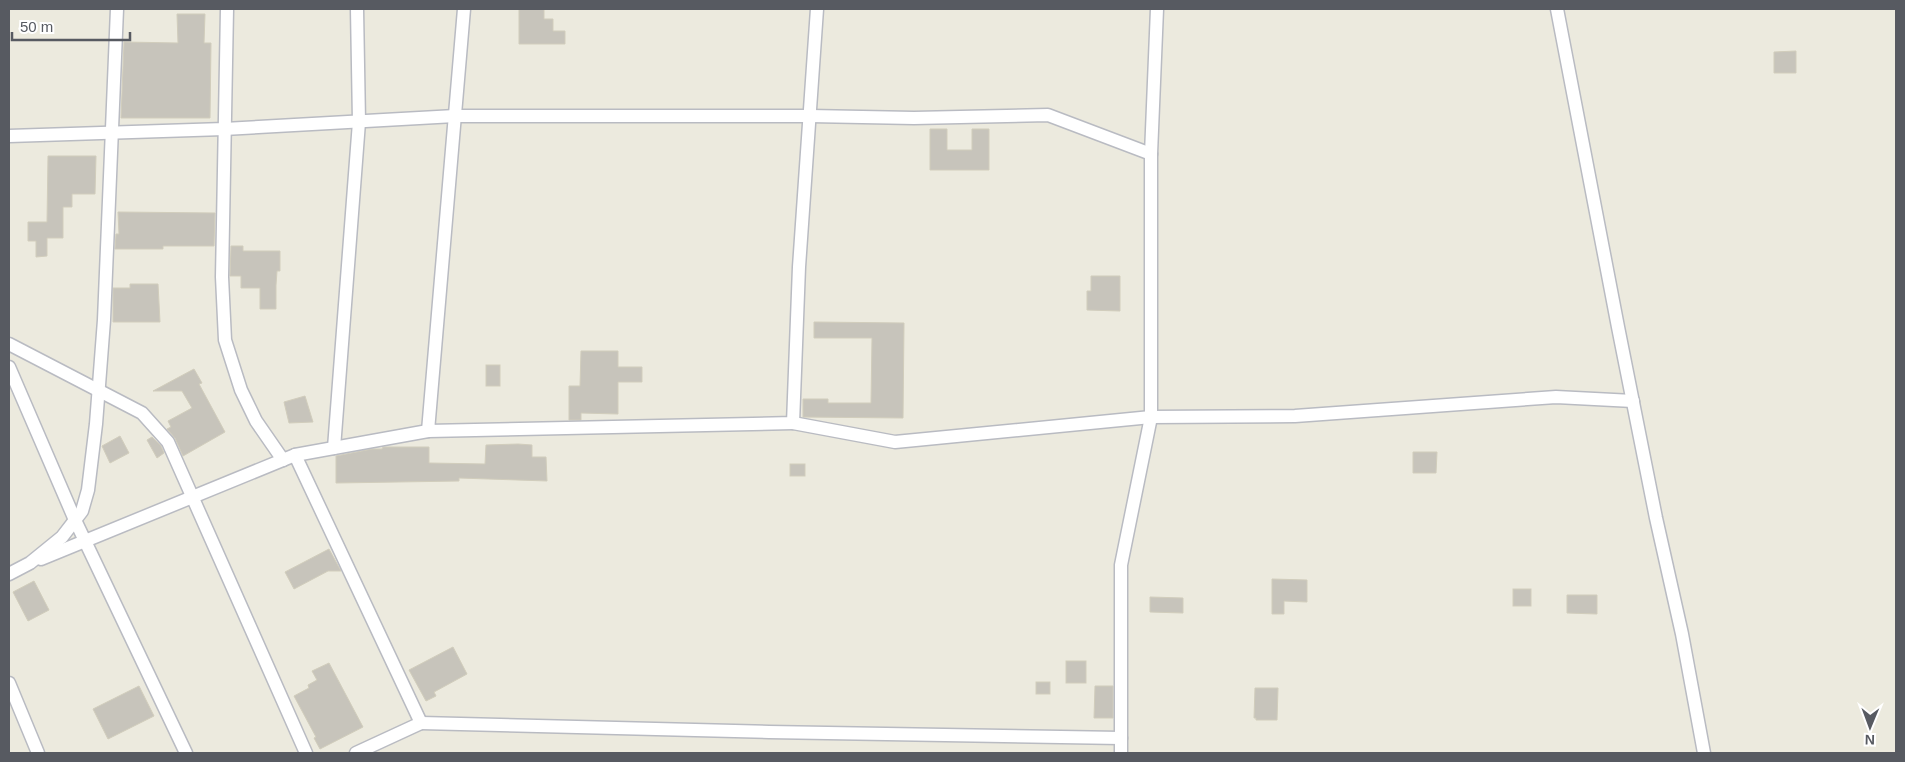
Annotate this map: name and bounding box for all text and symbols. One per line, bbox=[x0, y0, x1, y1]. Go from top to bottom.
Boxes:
scale bar bbox=[12, 10, 130, 42]
text: 50 m bbox=[20, 18, 53, 35]
north arrow bbox=[1845, 702, 1895, 752]
text: N bbox=[1865, 732, 1875, 748]

